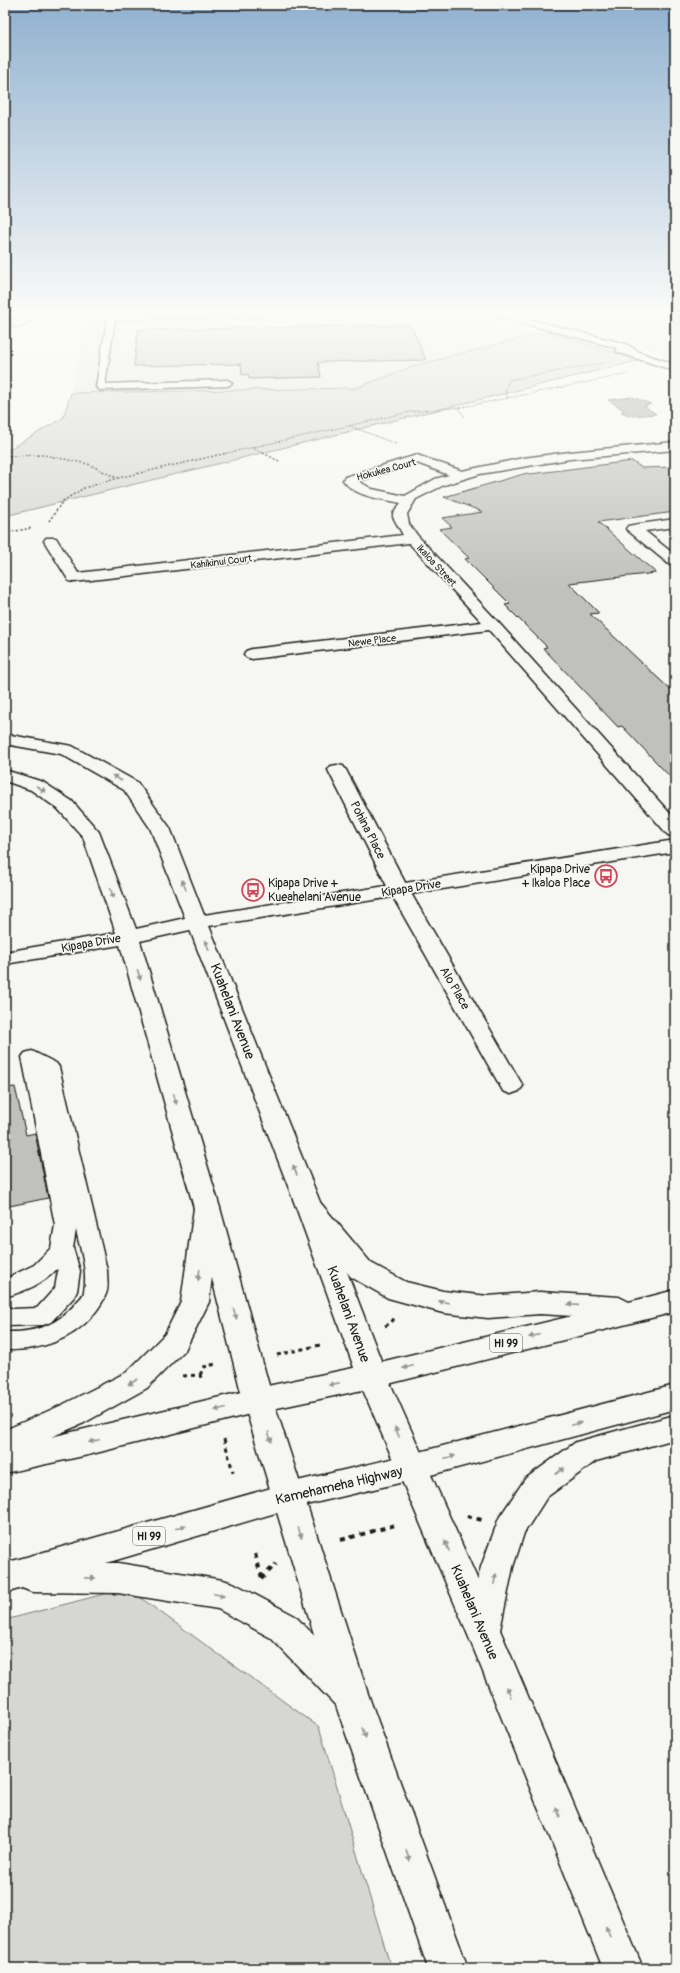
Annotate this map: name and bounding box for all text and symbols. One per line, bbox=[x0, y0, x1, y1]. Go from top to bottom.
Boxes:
street label: Hokukea Court bbox=[355, 456, 418, 484]
street label: Ikaloa Street bbox=[414, 542, 459, 590]
street label: Kahikinui Court bbox=[190, 552, 254, 572]
street label: Newe Place bbox=[348, 632, 397, 650]
one-way arrow bbox=[111, 774, 123, 781]
one-way arrow bbox=[36, 785, 46, 793]
street label: Pohina Place bbox=[347, 799, 389, 862]
place label: Kipapa Drive + Ikaloa Place bbox=[521, 862, 590, 891]
bus stop icon: Kipapa Drive + Ikaloa Place bbox=[593, 863, 619, 889]
place label: Kipapa Drive + Kueahelani Avenue bbox=[268, 876, 361, 905]
street label: Kipapa Drive bbox=[380, 876, 442, 901]
bus stop icon: Kipapa Drive + Kueahelani Avenue bbox=[240, 877, 266, 903]
one-way arrow bbox=[180, 879, 186, 891]
one-way arrow bbox=[110, 887, 116, 899]
street label: Kipapa Drive bbox=[60, 931, 122, 956]
one-way arrow bbox=[204, 938, 210, 950]
street label: Kuahelani Avenue bbox=[206, 961, 259, 1062]
street label: Alo Place bbox=[436, 964, 473, 1012]
one-way arrow bbox=[136, 969, 142, 981]
one-way arrow bbox=[172, 1094, 178, 1106]
one-way arrow bbox=[292, 1164, 298, 1176]
street label: Kuahelani Avenue bbox=[323, 1264, 374, 1365]
one-way arrow bbox=[196, 1269, 202, 1281]
one-way arrow bbox=[438, 1299, 450, 1305]
one-way arrow bbox=[567, 1301, 579, 1308]
one-way arrow bbox=[232, 1308, 238, 1320]
one-way arrow bbox=[528, 1333, 540, 1339]
road number: HI 99 bbox=[490, 1334, 522, 1352]
one-way arrow bbox=[402, 1365, 414, 1371]
one-way arrow bbox=[128, 1378, 138, 1386]
one-way arrow bbox=[328, 1381, 340, 1387]
one-way arrow bbox=[214, 1406, 226, 1412]
one-way arrow bbox=[569, 1420, 582, 1426]
one-way arrow bbox=[393, 1425, 399, 1437]
one-way arrow bbox=[267, 1431, 273, 1443]
one-way arrow bbox=[88, 1438, 100, 1444]
one-way arrow bbox=[444, 1454, 456, 1460]
street label: Kamehameha Highway bbox=[274, 1463, 404, 1508]
one-way arrow bbox=[554, 1467, 565, 1475]
one-way arrow bbox=[175, 1524, 187, 1530]
road number: HI 99 bbox=[133, 1527, 165, 1545]
one-way arrow bbox=[297, 1527, 303, 1539]
one-way arrow bbox=[444, 1541, 450, 1552]
street label: Kuahelani Avenue bbox=[447, 1562, 502, 1662]
one-way arrow bbox=[492, 1573, 498, 1585]
one-way arrow bbox=[84, 1575, 97, 1581]
one-way arrow bbox=[213, 1592, 225, 1598]
one-way arrow bbox=[505, 1685, 511, 1697]
one-way arrow bbox=[362, 1728, 368, 1740]
one-way arrow bbox=[555, 1805, 561, 1817]
one-way arrow bbox=[405, 1850, 411, 1862]
one-way arrow bbox=[605, 1926, 611, 1937]

